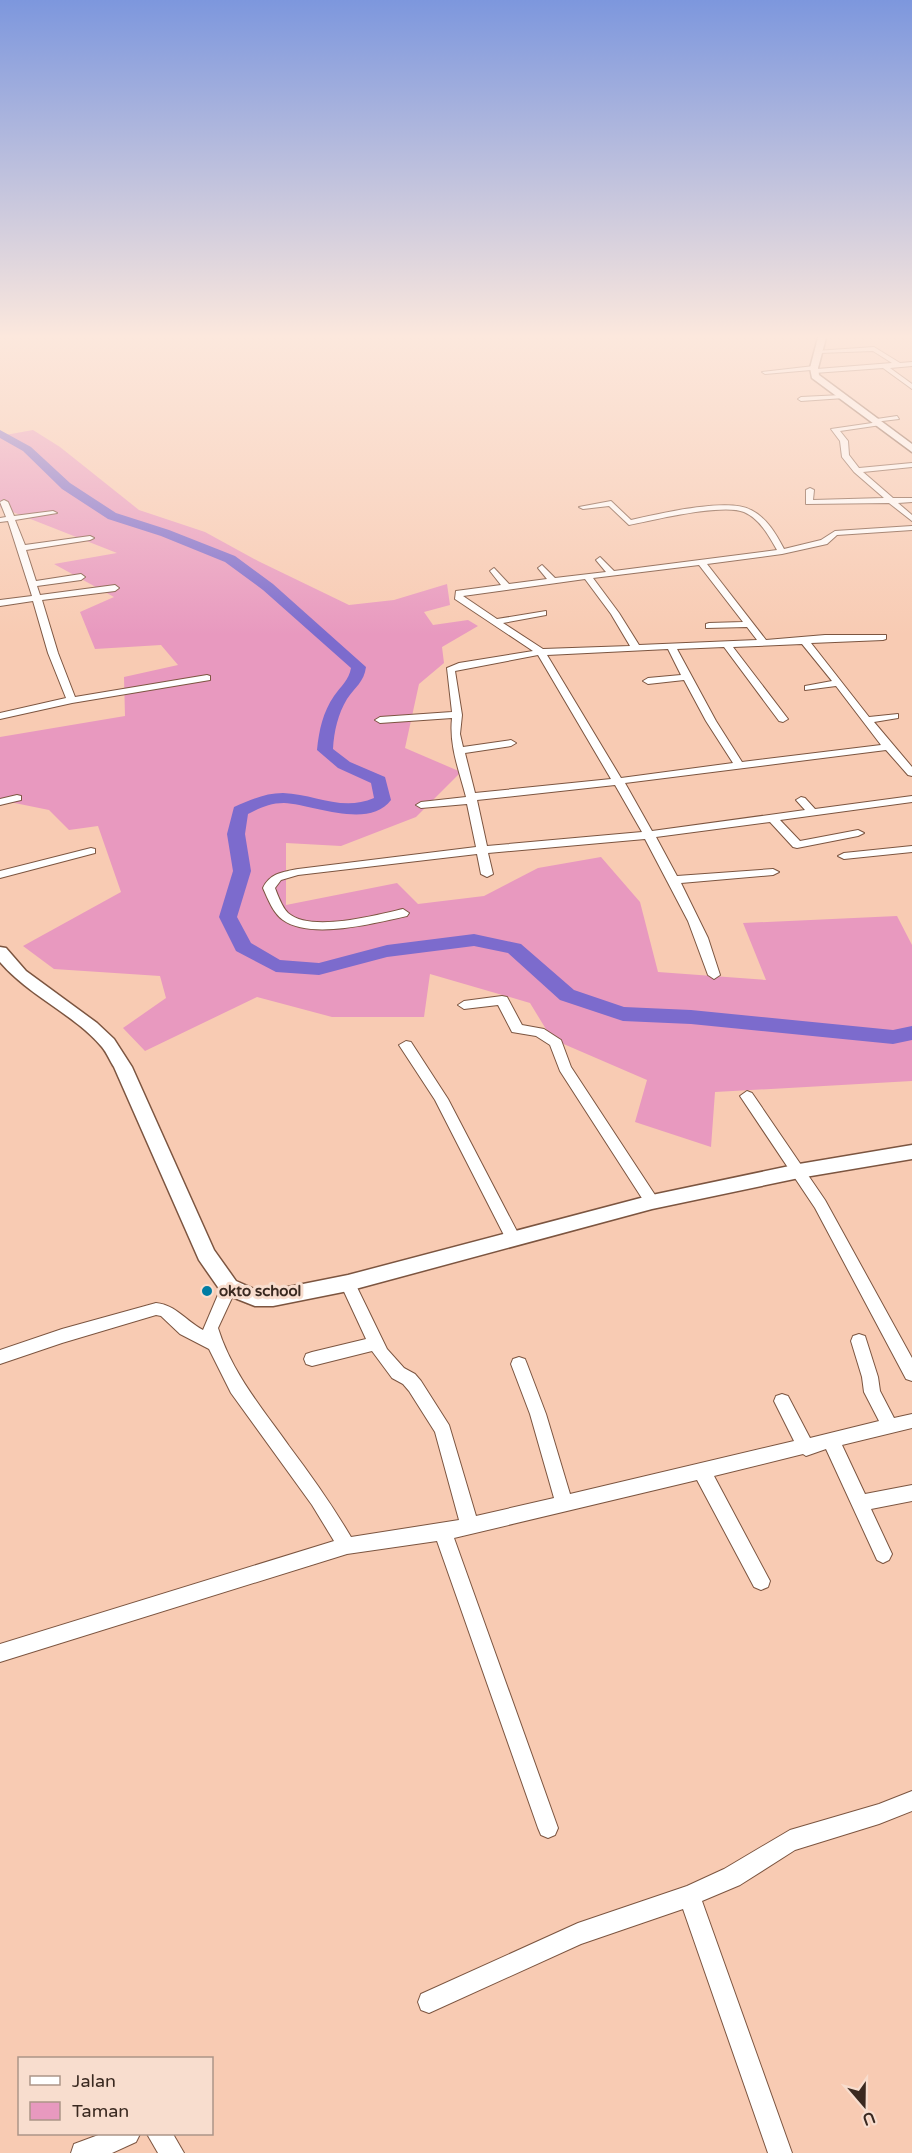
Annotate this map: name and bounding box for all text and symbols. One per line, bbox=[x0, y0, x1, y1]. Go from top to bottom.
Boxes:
place label: okto school bbox=[219, 1282, 301, 1300]
marker: okto school bbox=[200, 1284, 214, 1298]
legend bbox=[18, 2057, 213, 2135]
text: Jalan bbox=[72, 2070, 116, 2092]
north arrow bbox=[834, 2075, 894, 2135]
text: Taman bbox=[72, 2100, 129, 2122]
text: U bbox=[860, 2107, 878, 2130]

